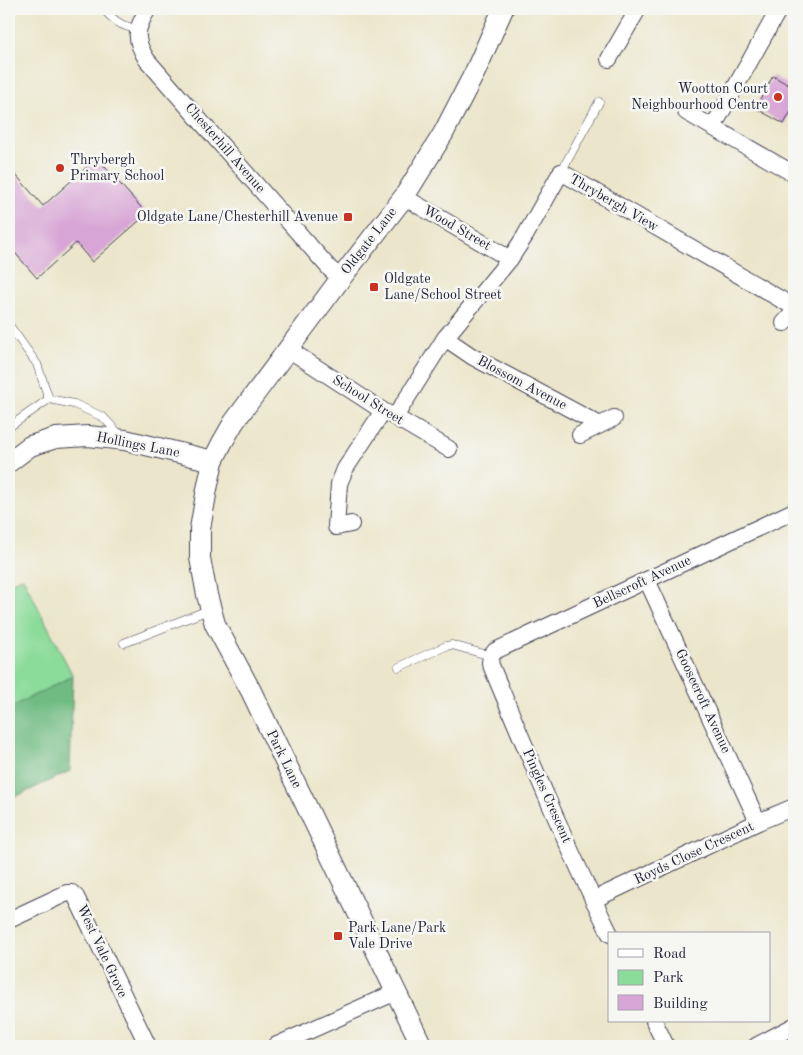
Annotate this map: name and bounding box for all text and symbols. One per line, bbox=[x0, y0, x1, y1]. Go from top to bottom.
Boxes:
place label: Wootton Court Neighbourhood Centre bbox=[631, 82, 768, 112]
marker: Wootton Court Neighbourhood Centre bbox=[772, 91, 784, 103]
street label: Chesterhill Avenue bbox=[182, 100, 268, 196]
place label: Thrybergh Primary School bbox=[70, 153, 164, 183]
marker: Thrybergh Primary School bbox=[54, 162, 66, 174]
street label: Thrybergh View bbox=[567, 172, 661, 234]
street label: Wood Street bbox=[421, 203, 493, 253]
street label: Oldgate Lane bbox=[339, 205, 399, 277]
place label: Oldgate Lane/Chesterhill Avenue bbox=[137, 210, 338, 224]
marker: Oldgate Lane/Chesterhill Avenue bbox=[342, 211, 354, 223]
place label: Oldgate Lane/School Street bbox=[384, 272, 502, 302]
marker: Oldgate Lane/School Street bbox=[368, 281, 380, 293]
street label: Blossom Avenue bbox=[475, 354, 569, 412]
street label: School Street bbox=[330, 373, 406, 427]
street label: Hollings Lane bbox=[95, 430, 181, 460]
street label: Bellscroft Avenue bbox=[591, 553, 693, 611]
street label: Goosecroft Avenue bbox=[673, 647, 733, 755]
street label: Park Lane bbox=[264, 728, 304, 790]
street label: Pingles Crescent bbox=[520, 747, 574, 845]
street label: Royds Close Crescent bbox=[632, 819, 756, 887]
street label: West Vale Grove bbox=[74, 902, 130, 1000]
place label: Park Lane/Park Vale Drive bbox=[348, 921, 446, 951]
marker: Park Lane/Park Vale Drive bbox=[332, 930, 344, 942]
legend bbox=[608, 932, 770, 1022]
text: Road bbox=[653, 947, 687, 962]
text: Park bbox=[653, 971, 684, 986]
text: Building bbox=[653, 997, 708, 1012]

